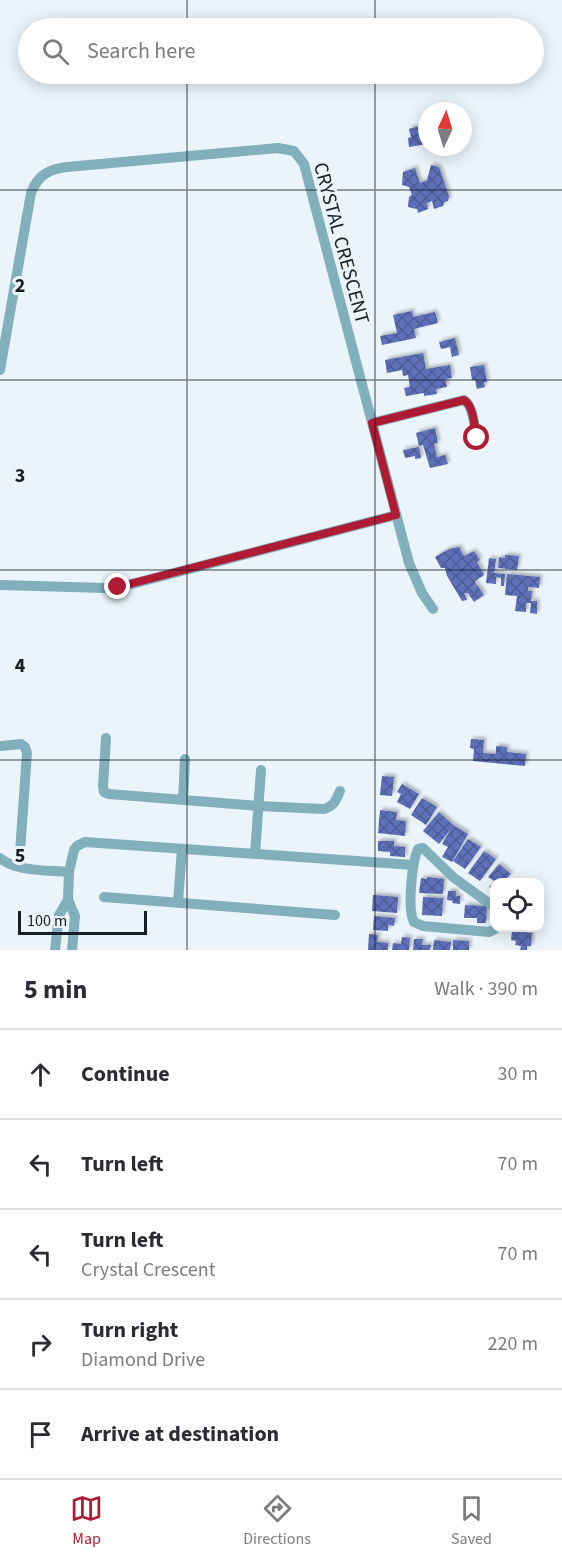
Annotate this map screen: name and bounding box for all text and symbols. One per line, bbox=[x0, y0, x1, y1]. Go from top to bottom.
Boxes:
search box bbox=[18, 18, 544, 84]
icon: search bbox=[39, 35, 72, 68]
text: Search here bbox=[87, 35, 195, 67]
north arrow bbox=[418, 102, 472, 156]
street label: CRYSTAL CRESCENT bbox=[306, 159, 376, 328]
text: 2 bbox=[15, 272, 25, 300]
route start bbox=[463, 424, 489, 450]
text: 3 bbox=[15, 462, 25, 490]
route end bbox=[104, 573, 130, 599]
text: 4 bbox=[15, 652, 26, 680]
text: 5 bbox=[15, 842, 25, 870]
map controls bbox=[490, 878, 544, 932]
button: locate bbox=[490, 878, 544, 932]
scale bar bbox=[18, 908, 147, 935]
text: 100 m bbox=[27, 910, 67, 932]
text: 5 min bbox=[24, 971, 87, 1008]
text: Walk · 390 m bbox=[434, 975, 538, 1003]
icon: ahead bbox=[24, 1058, 57, 1091]
text: Continue bbox=[81, 1058, 170, 1090]
text: 30 m bbox=[498, 1060, 538, 1088]
icon: left bbox=[24, 1148, 57, 1181]
text: Turn left bbox=[81, 1148, 163, 1180]
text: 70 m bbox=[498, 1150, 538, 1178]
text: Turn left bbox=[81, 1224, 163, 1256]
icon: left bbox=[24, 1238, 57, 1271]
text: 70 m bbox=[498, 1240, 538, 1268]
text: Crystal Crescent bbox=[81, 1256, 215, 1284]
text: Turn right bbox=[81, 1314, 178, 1346]
icon: right bbox=[24, 1328, 57, 1361]
text: 220 m bbox=[488, 1330, 538, 1358]
text: Diamond Drive bbox=[81, 1346, 205, 1374]
icon: arrive bbox=[24, 1418, 57, 1451]
text: Arrive at destination bbox=[81, 1418, 279, 1450]
tab: Map bbox=[70, 1492, 103, 1550]
tab: Directions bbox=[243, 1492, 311, 1550]
tab: Saved bbox=[451, 1492, 492, 1550]

